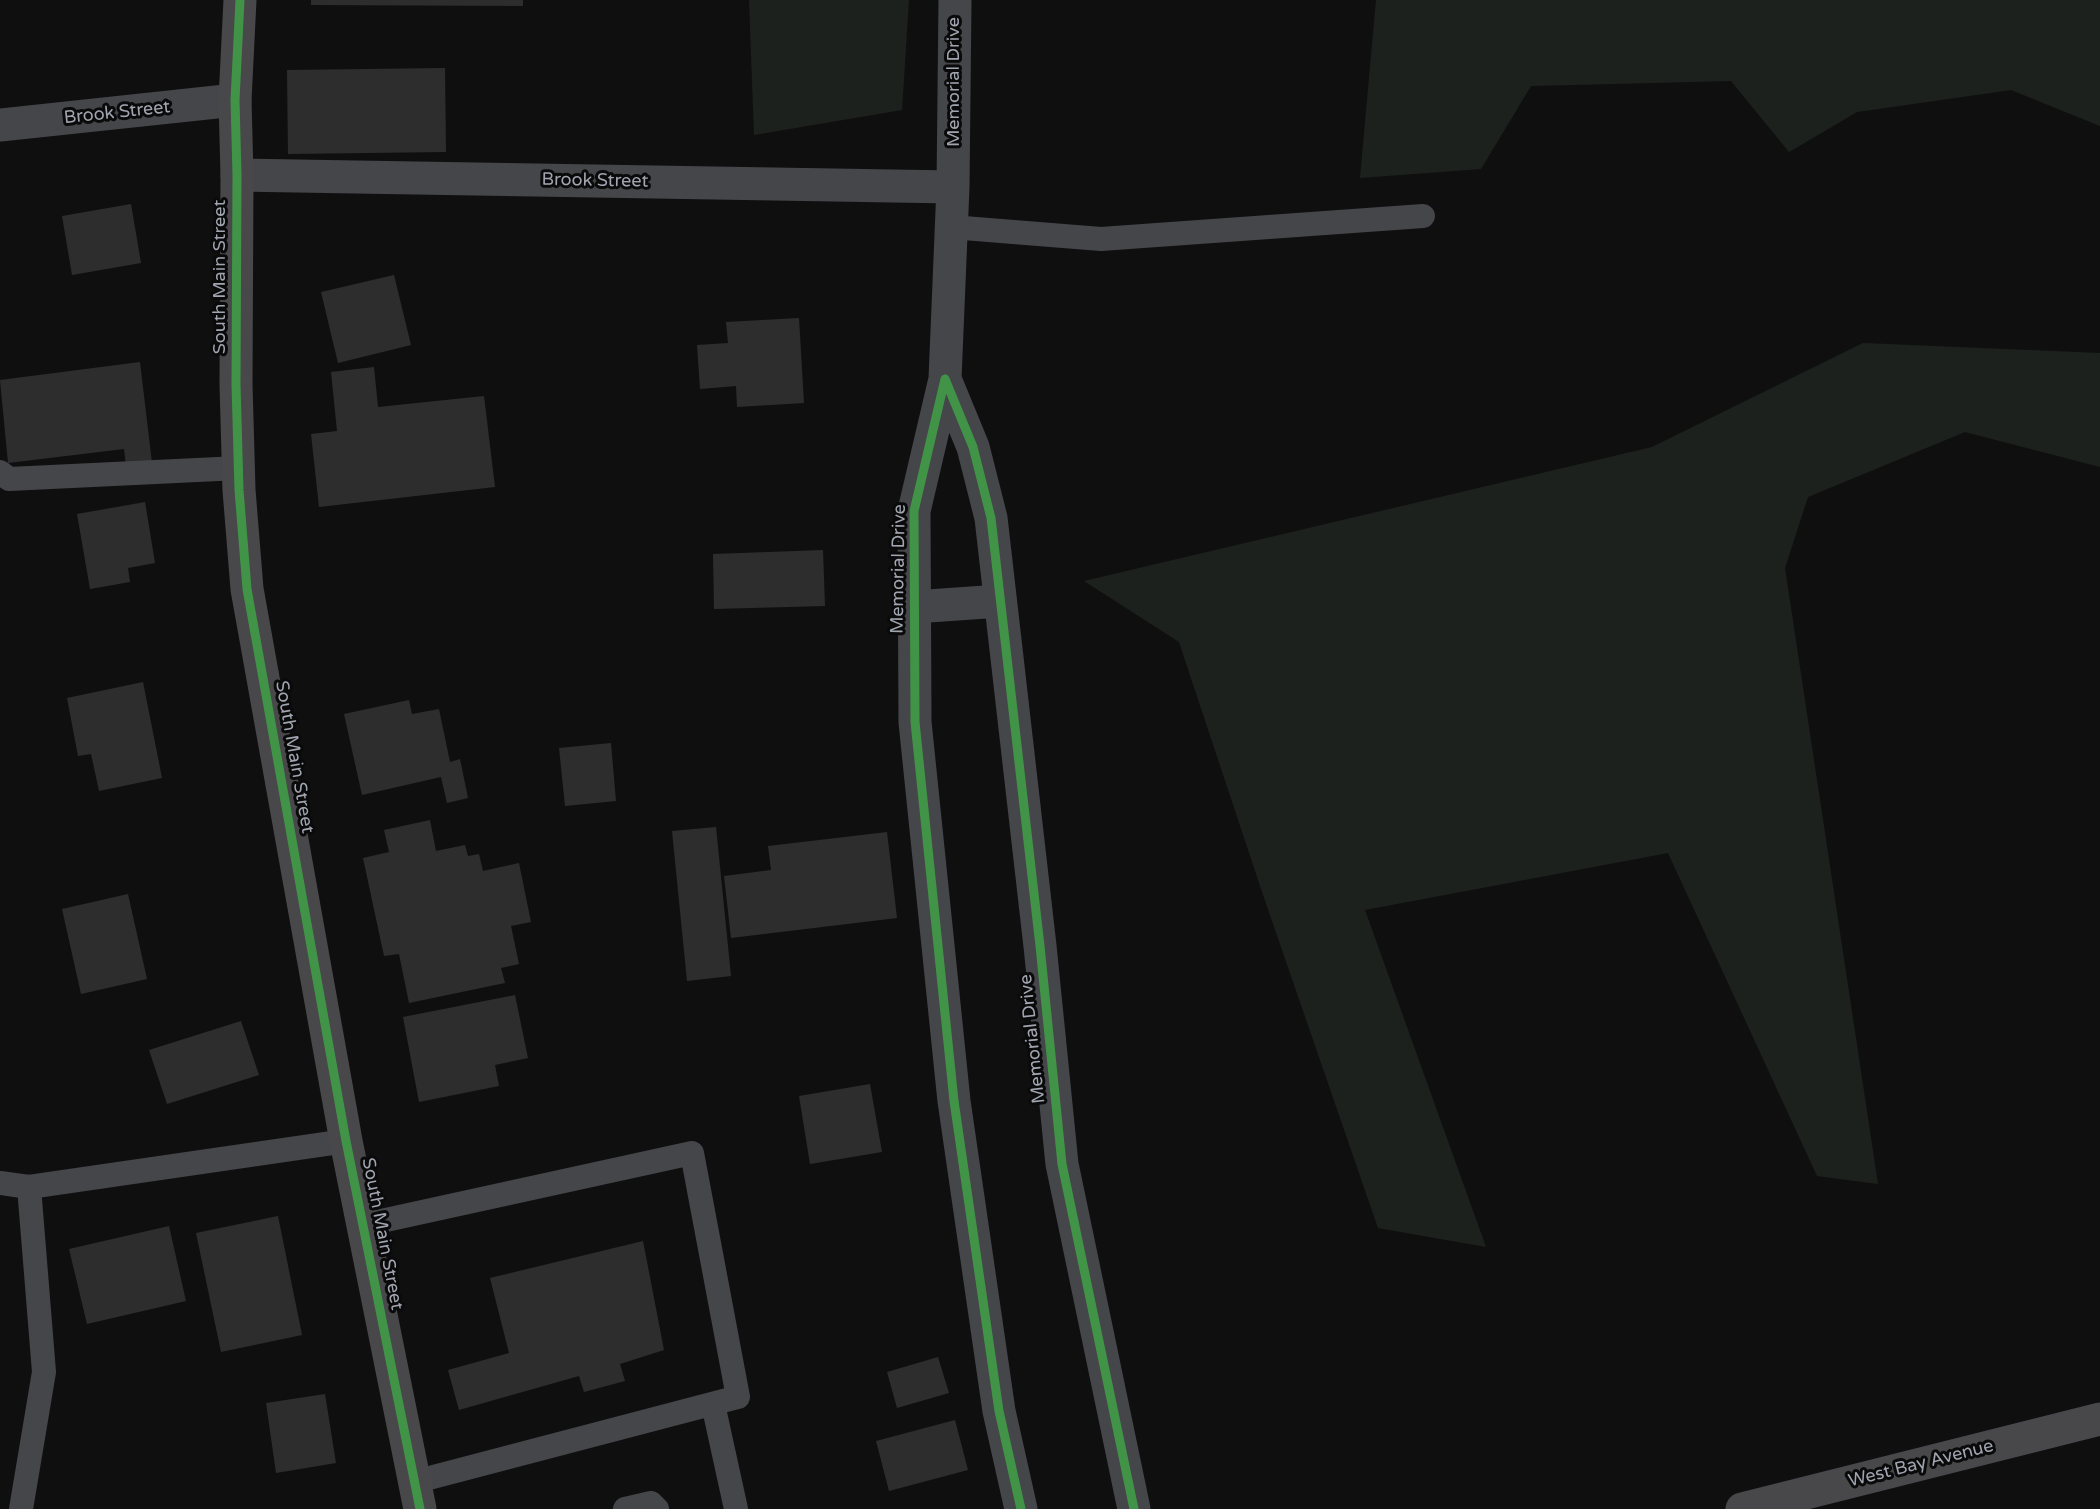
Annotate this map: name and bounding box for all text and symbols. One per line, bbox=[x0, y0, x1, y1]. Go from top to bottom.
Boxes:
street label: Memorial Drive bbox=[943, 17, 965, 147]
street label: Brook Street bbox=[63, 97, 171, 129]
street label: Brook Street bbox=[541, 169, 649, 193]
street label: South Main Street bbox=[209, 200, 231, 354]
street label: Memorial Drive bbox=[887, 504, 911, 634]
street label: South Main Street bbox=[270, 679, 318, 835]
street label: Memorial Drive bbox=[1015, 973, 1051, 1105]
street label: South Main Street bbox=[357, 1156, 407, 1312]
street label: West Bay Avenue bbox=[1846, 1436, 1996, 1492]

